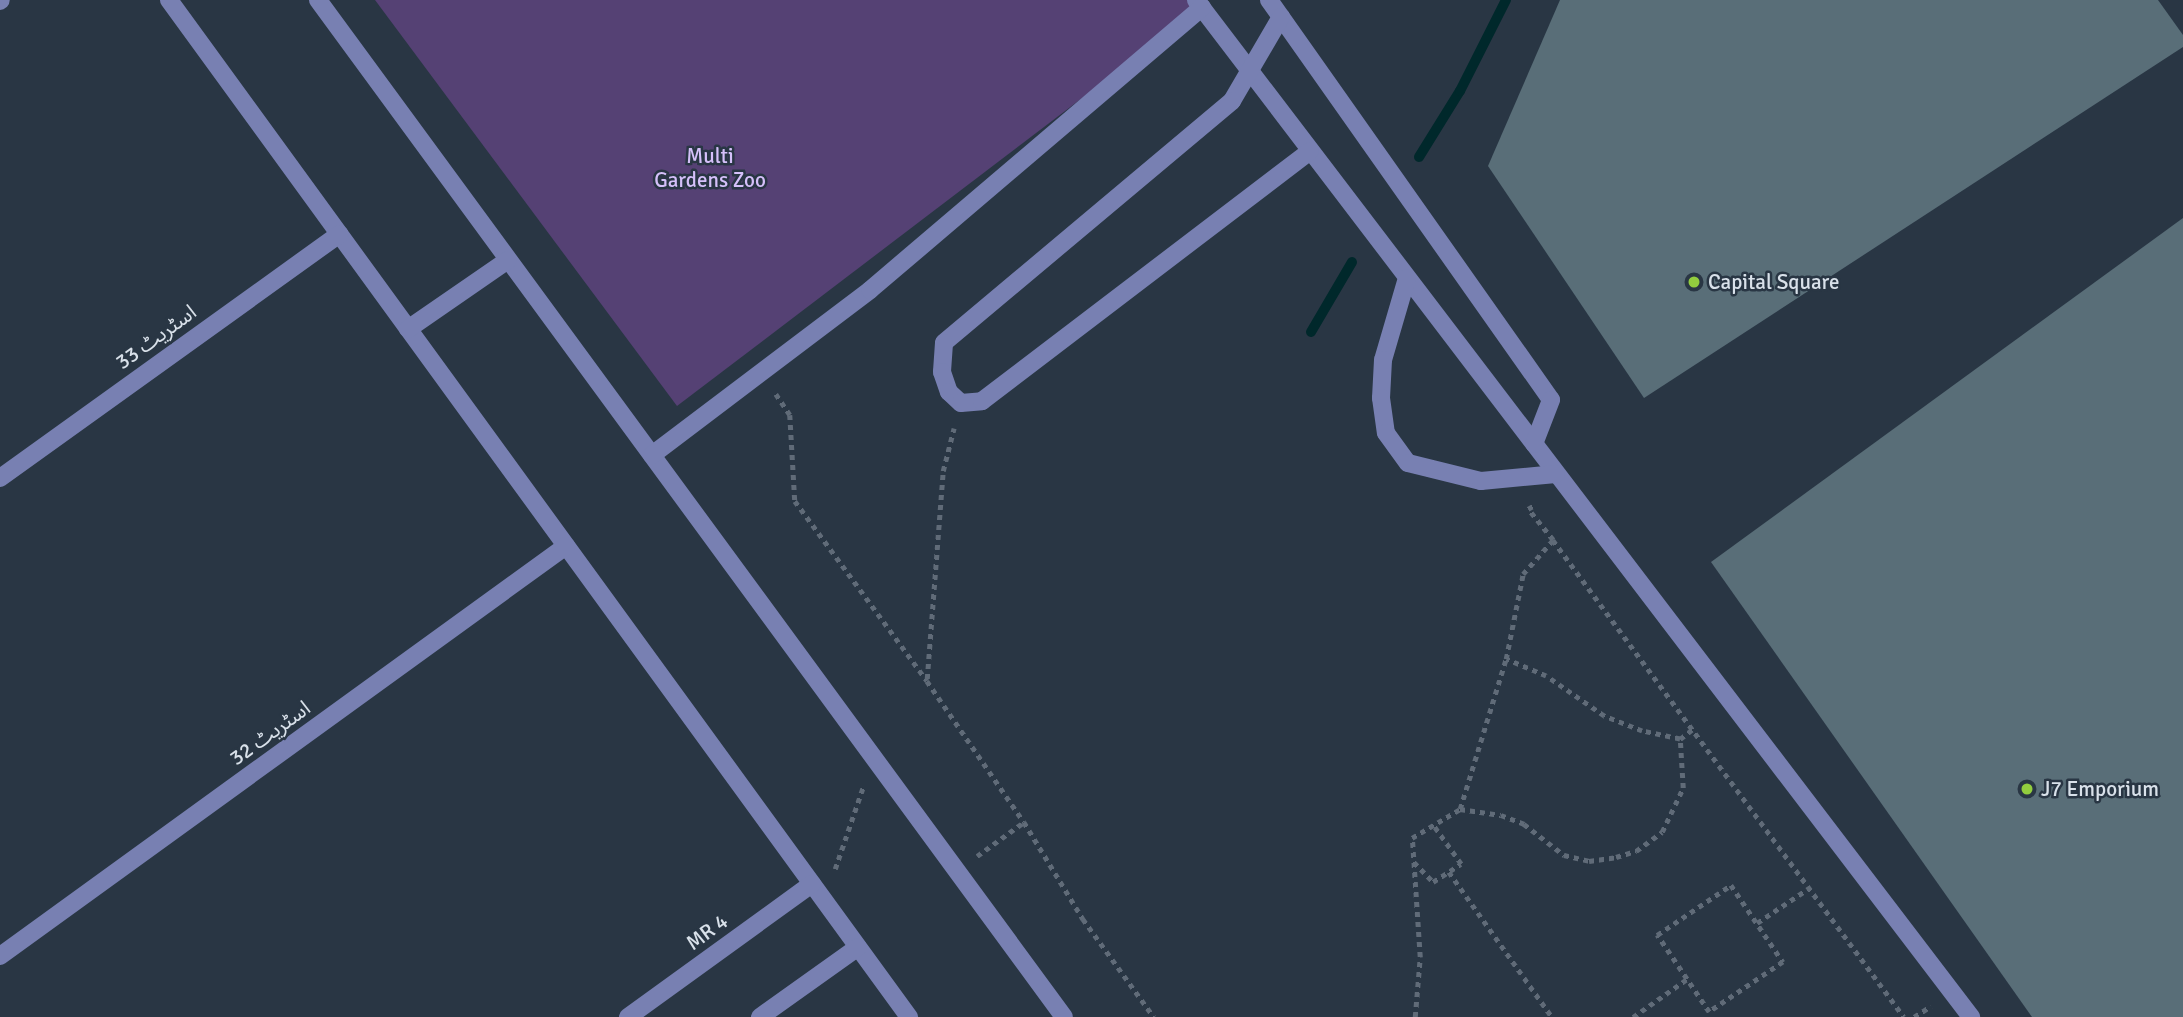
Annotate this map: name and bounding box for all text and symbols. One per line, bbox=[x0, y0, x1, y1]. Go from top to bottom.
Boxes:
park label: Multi Gardens Zoo bbox=[654, 143, 766, 193]
place label: Capital Square bbox=[1708, 269, 1839, 295]
marker: Capital Square bbox=[1686, 274, 1702, 290]
street label: اسٹریٹ 33 bbox=[111, 299, 201, 375]
street label: اسٹریٹ 32 bbox=[225, 695, 315, 771]
place label: J7 Emporium bbox=[2041, 776, 2159, 802]
marker: J7 Emporium bbox=[2019, 781, 2035, 797]
street label: MR 4 bbox=[681, 908, 733, 956]

